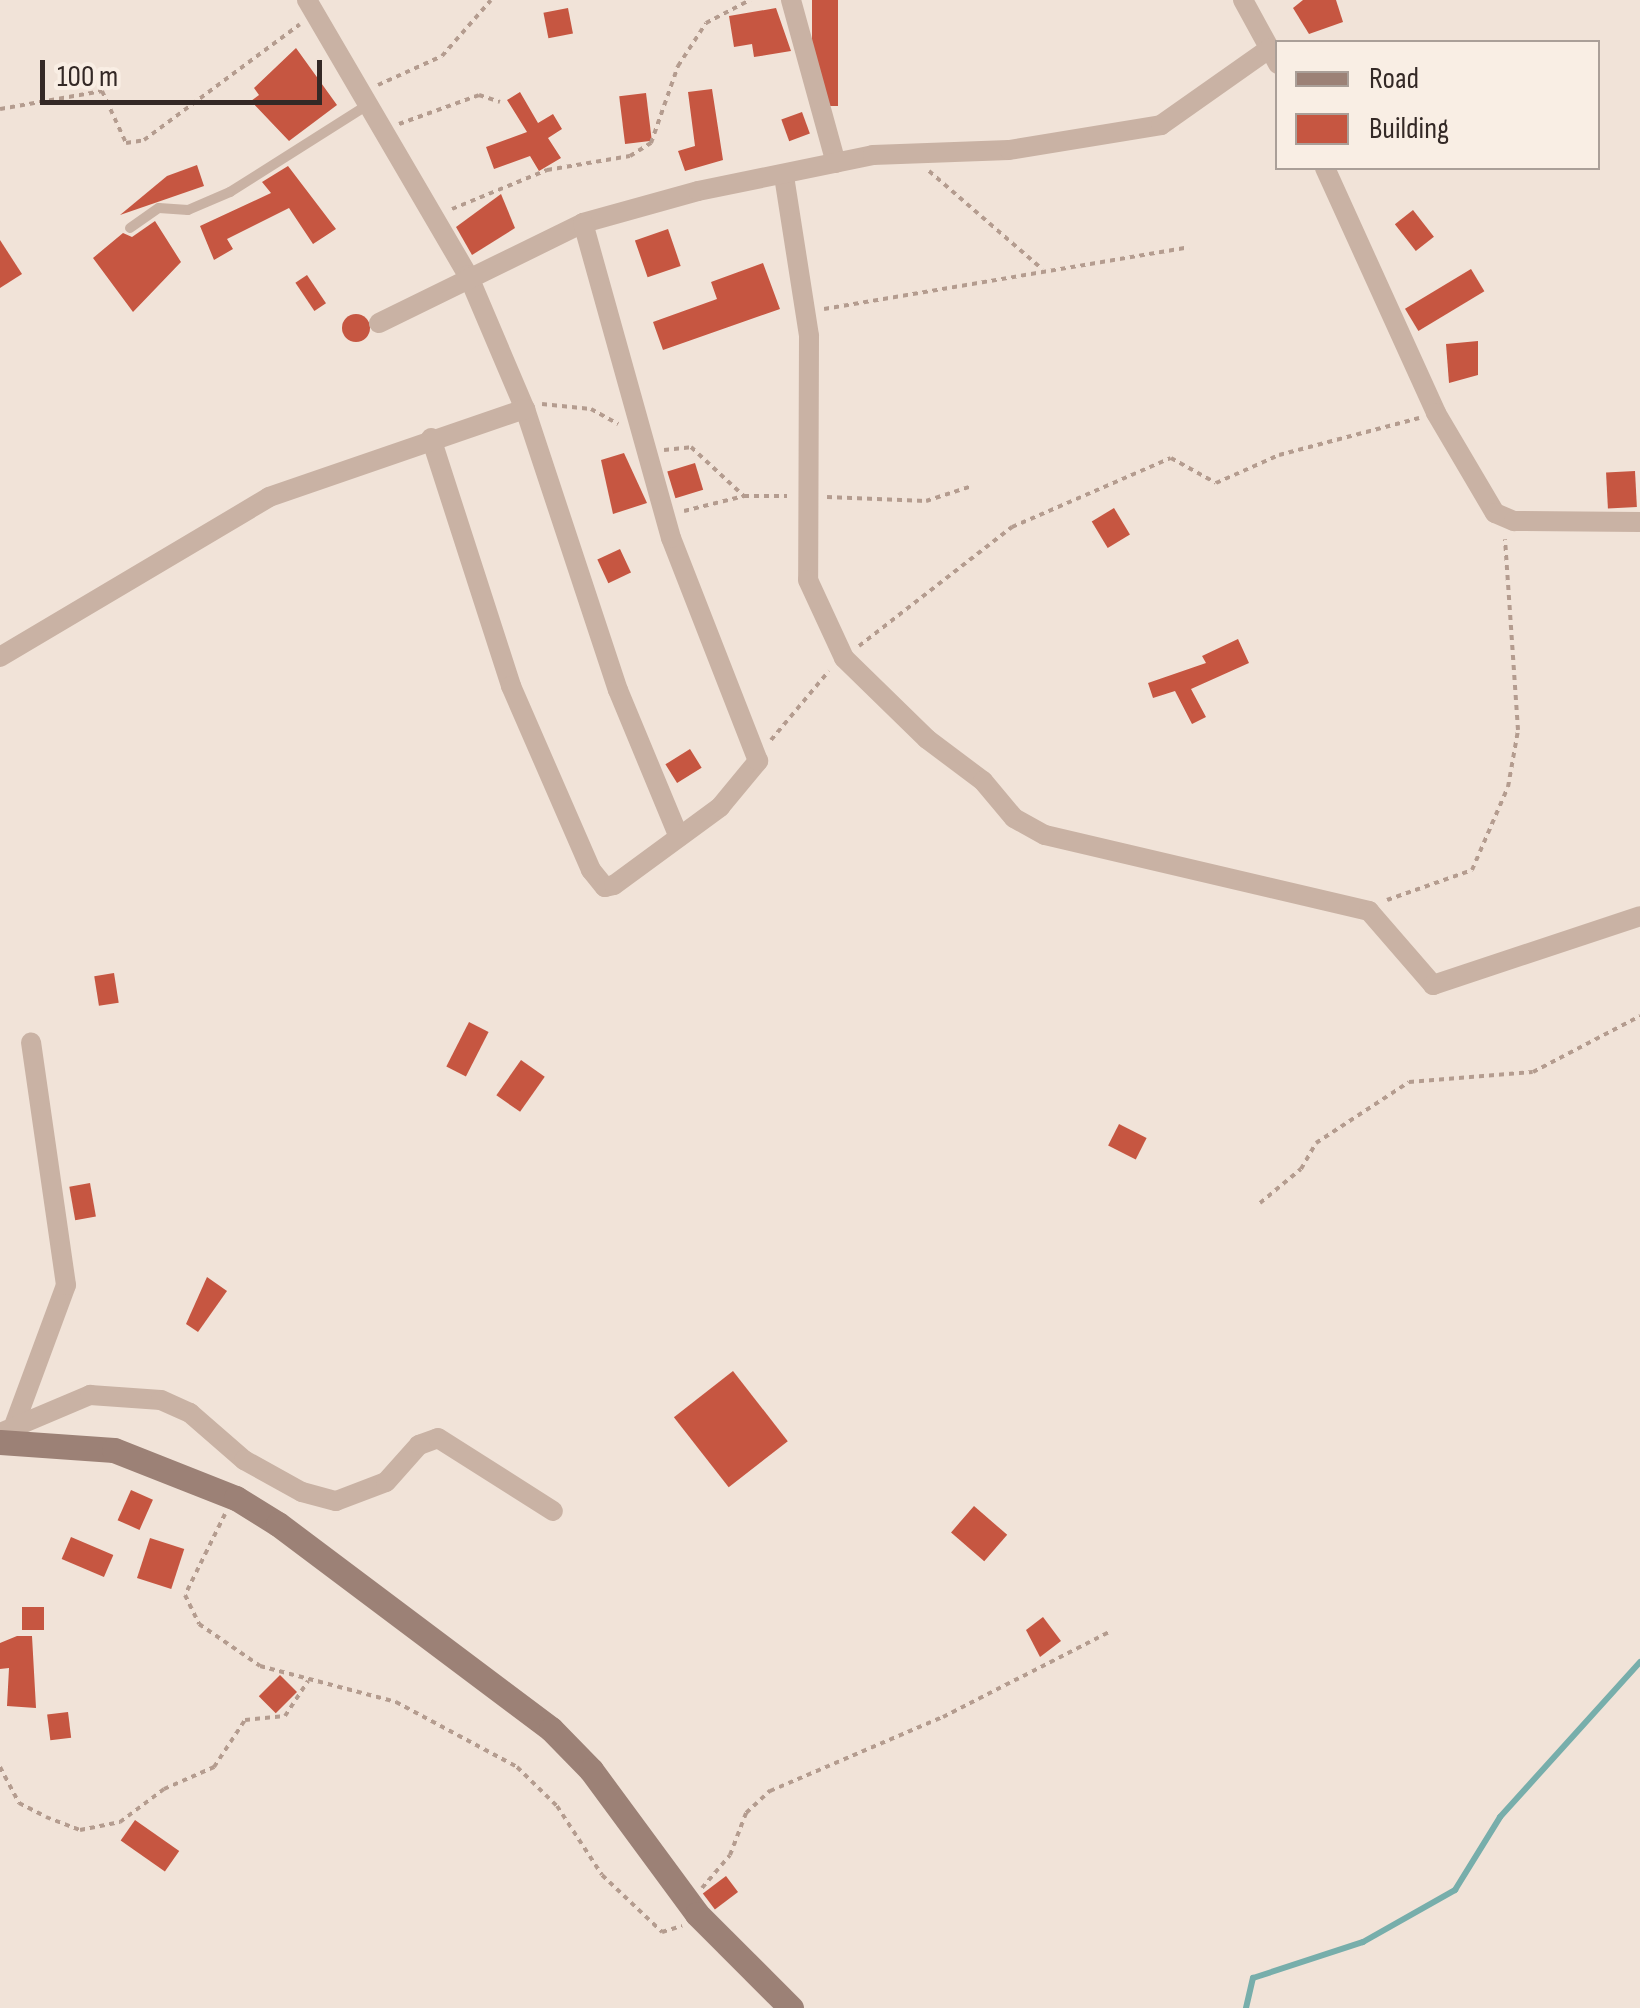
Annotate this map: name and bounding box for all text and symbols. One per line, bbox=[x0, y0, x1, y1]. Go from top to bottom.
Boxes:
scale bar bbox=[45, 40, 328, 102]
legend bbox=[1275, 40, 1600, 170]
text: 100 m bbox=[57, 59, 118, 95]
text: Road bbox=[1369, 61, 1419, 97]
text: Building bbox=[1369, 111, 1449, 147]

